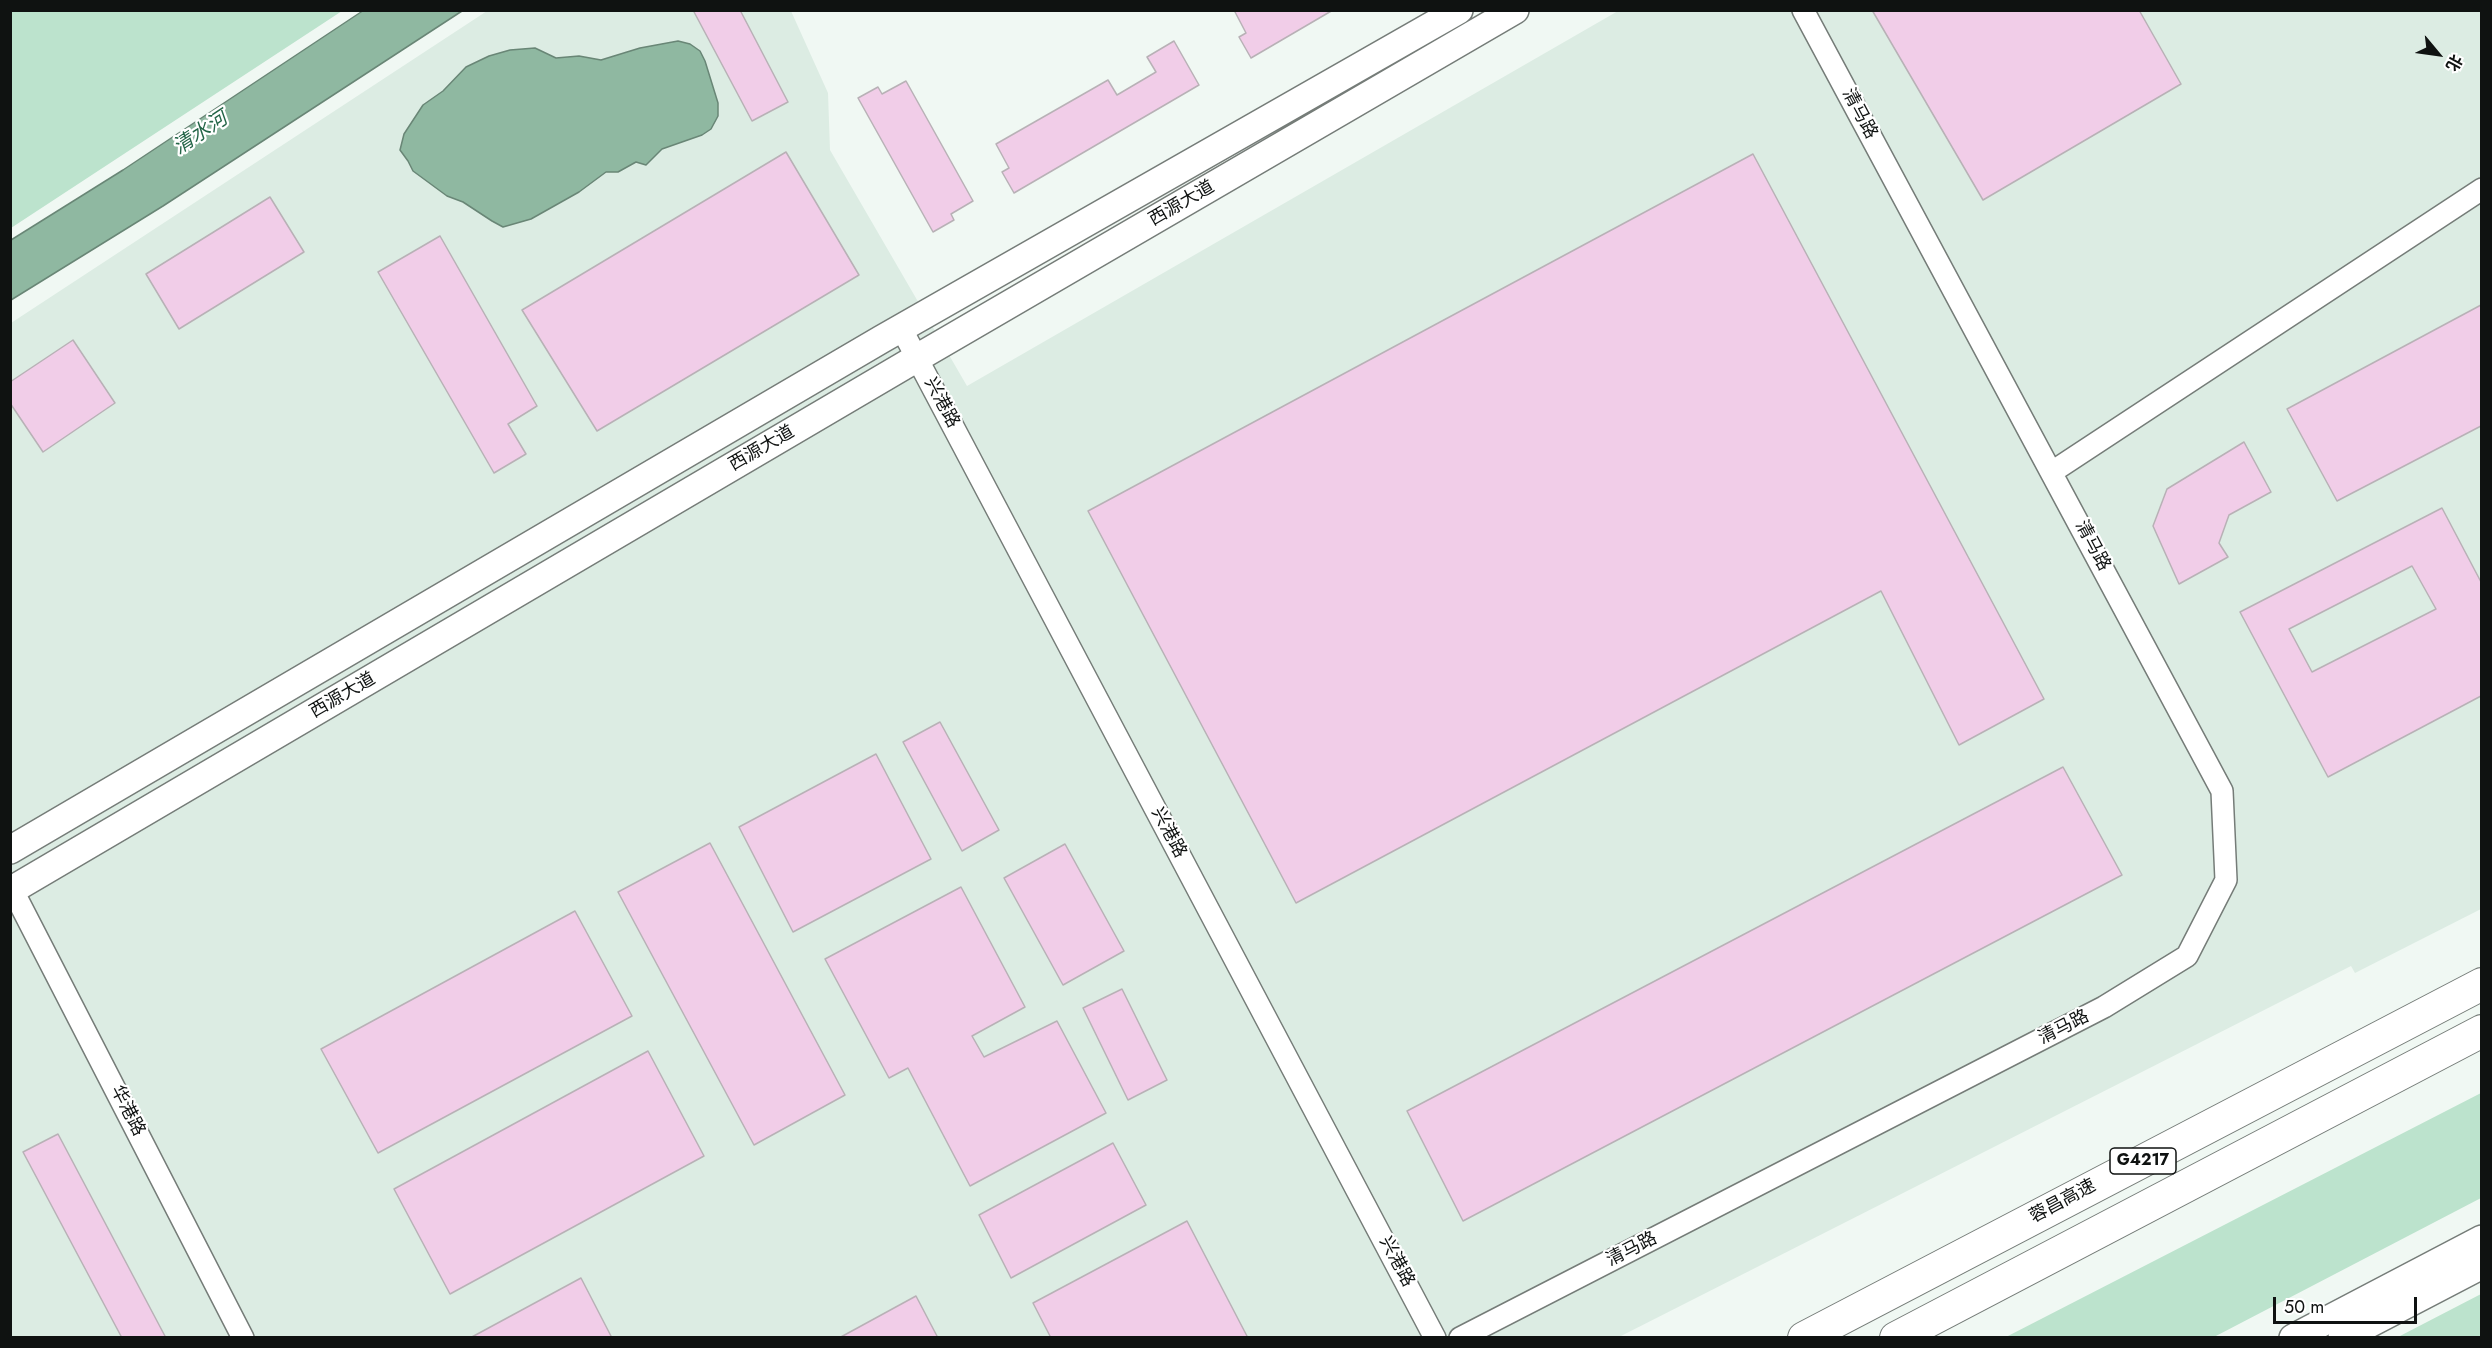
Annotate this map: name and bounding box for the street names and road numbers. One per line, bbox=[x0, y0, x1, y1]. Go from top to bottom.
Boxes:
street label: 清马路 bbox=[1837, 85, 1881, 143]
street label: 西源大道 bbox=[1145, 177, 1219, 231]
street label: 兴港路 bbox=[919, 374, 963, 432]
street label: 西源大道 bbox=[725, 422, 799, 476]
street label: 清马路 bbox=[2070, 517, 2114, 575]
street label: 西源大道 bbox=[306, 669, 380, 723]
street label: 兴港路 bbox=[1146, 804, 1190, 862]
street label: 清马路 bbox=[2035, 1006, 2093, 1050]
street label: 华港路 bbox=[105, 1082, 149, 1140]
road number: G4217 bbox=[2110, 1148, 2176, 1174]
street label: 蓉昌高速 bbox=[2026, 1176, 2100, 1228]
street label: 清马路 bbox=[1603, 1228, 1661, 1272]
street label: 兴港路 bbox=[1374, 1233, 1418, 1291]

